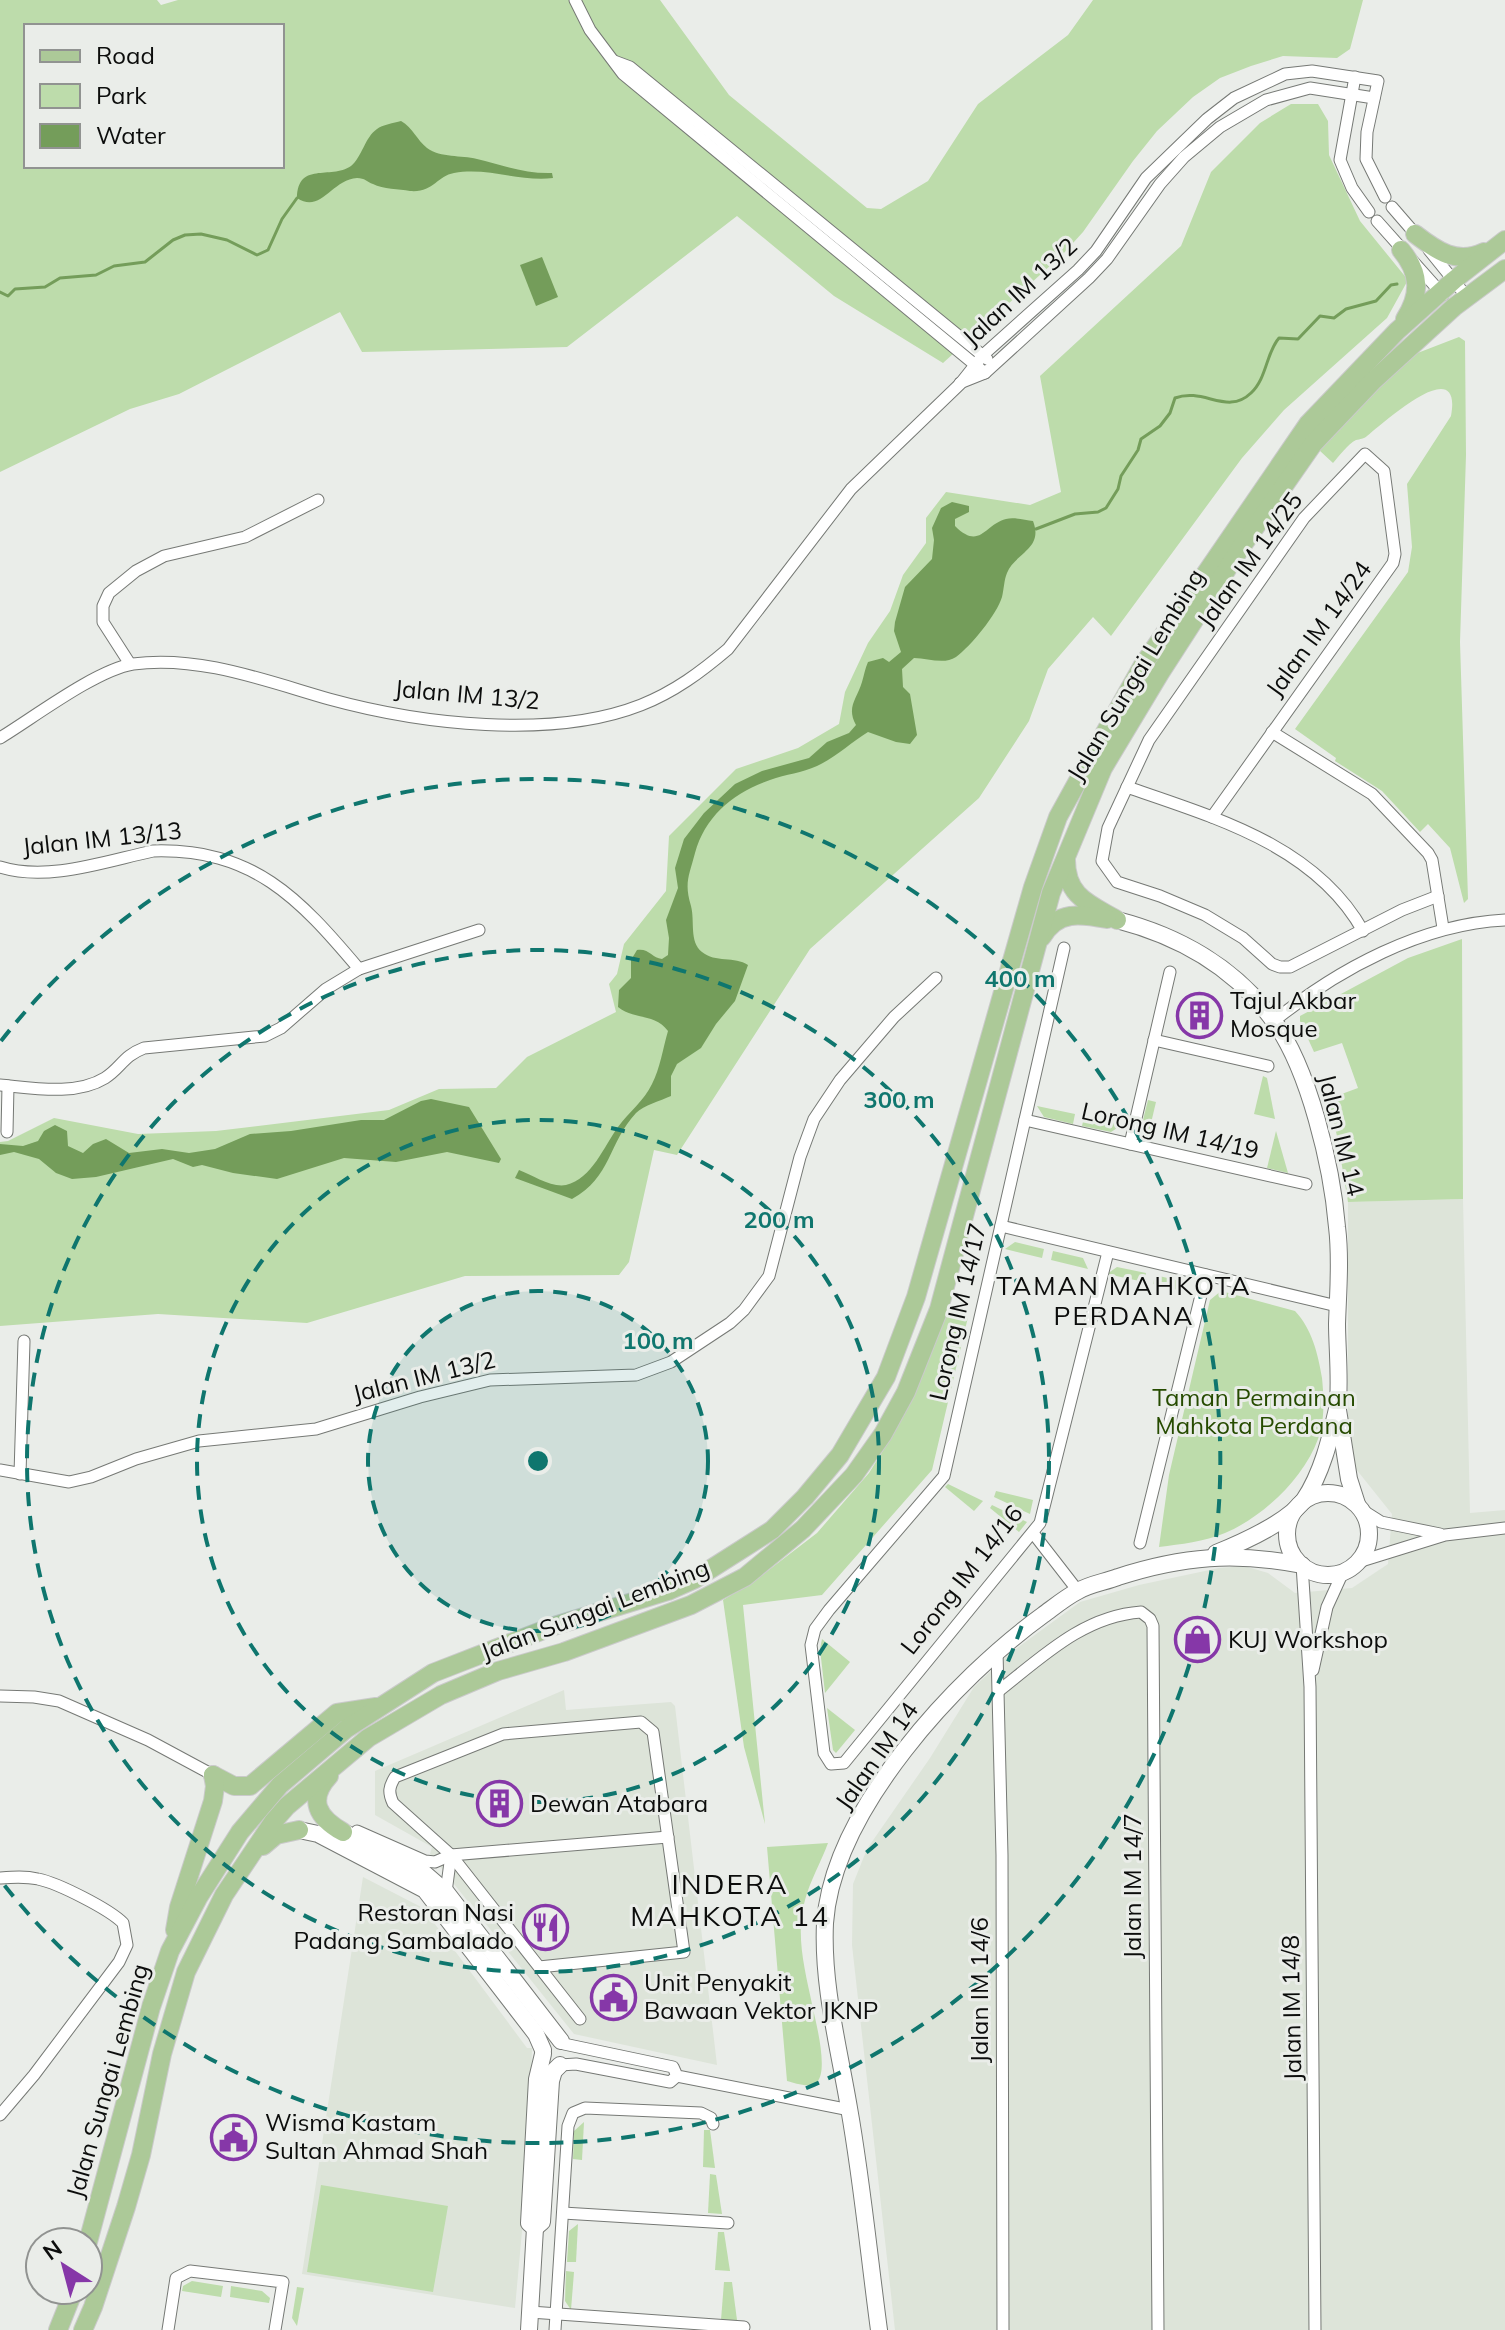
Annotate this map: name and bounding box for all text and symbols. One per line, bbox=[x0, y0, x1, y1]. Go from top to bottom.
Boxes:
legend bbox=[24, 24, 284, 168]
text: Road bbox=[96, 40, 155, 70]
text: Park bbox=[96, 80, 147, 110]
text: Water bbox=[96, 120, 166, 150]
street label: Jalan IM 13/2 bbox=[956, 231, 1083, 352]
street label: Jalan IM 14/25 bbox=[1190, 486, 1308, 633]
street label: Jalan IM 14/24 bbox=[1259, 555, 1377, 702]
street label: Jalan Sungai Lembing bbox=[1060, 563, 1210, 786]
street label: Jalan IM 13/2 bbox=[393, 673, 541, 715]
street label: Jalan IM 13/13 bbox=[21, 815, 183, 861]
text: 400 m bbox=[984, 963, 1056, 993]
place label: Tajul Akbar Mosque bbox=[1230, 985, 1356, 1043]
building icon: Tajul Akbar Mosque bbox=[1175, 991, 1223, 1039]
street label: Jalan IM 14 bbox=[1312, 1071, 1372, 1199]
text: 300 m bbox=[863, 1084, 935, 1114]
street label: Lorong IM 14/19 bbox=[1079, 1095, 1262, 1165]
text: 200 m bbox=[743, 1204, 815, 1234]
street label: Lorong IM 14/17 bbox=[922, 1220, 992, 1403]
district label: TAMAN MAHKOTA PERDANA bbox=[996, 1269, 1252, 1332]
text: 100 m bbox=[622, 1325, 694, 1355]
street label: Jalan IM 13/2 bbox=[349, 1344, 498, 1408]
park label: Taman Permainan Mahkota Perdana bbox=[1152, 1382, 1356, 1440]
centre of rings bbox=[524, 1447, 552, 1475]
street label: Lorong IM 14/16 bbox=[894, 1499, 1029, 1660]
street label: Jalan Sungai Lembing bbox=[476, 1552, 713, 1666]
shop icon: KUJ Workshop bbox=[1173, 1616, 1221, 1664]
place label: KUJ Workshop bbox=[1228, 1624, 1388, 1654]
street label: Jalan IM 14 bbox=[828, 1696, 924, 1815]
building icon: Dewan Atabara bbox=[475, 1780, 523, 1828]
place label: Dewan Atabara bbox=[530, 1788, 708, 1818]
street label: Jalan IM 14/7 bbox=[1117, 1813, 1147, 1959]
district label: INDERA MAHKOTA 14 bbox=[630, 1866, 830, 1933]
place label: Restoran Nasi Padang Sambalado bbox=[294, 1897, 514, 1955]
restaurant icon: Restoran Nasi Padang Sambalado bbox=[521, 1903, 569, 1951]
street label: Jalan IM 14/6 bbox=[964, 1917, 994, 2063]
street label: Jalan IM 14/8 bbox=[1275, 1935, 1307, 2081]
street label: Jalan Sungai Lembing bbox=[59, 1960, 155, 2201]
place label: Unit Penyakit Bawaan Vektor JKNP bbox=[644, 1967, 878, 2025]
public building icon: Unit Penyakit Bawaan Vektor JKNP bbox=[589, 1973, 637, 2021]
place label: Wisma Kastam Sultan Ahmad Shah bbox=[265, 2107, 488, 2165]
public building icon: Wisma Kastam Sultan Ahmad Shah bbox=[210, 2113, 258, 2161]
north arrow bbox=[24, 2226, 104, 2306]
text: N bbox=[37, 2234, 67, 2266]

